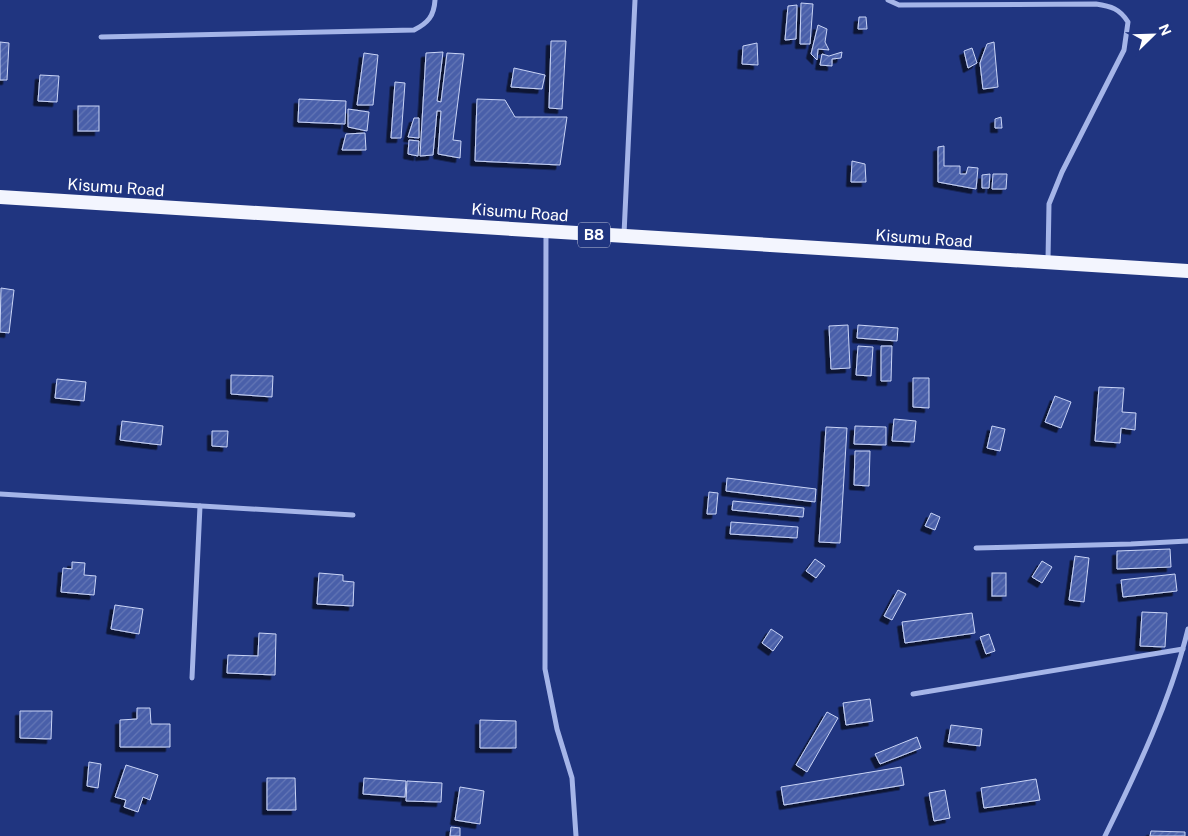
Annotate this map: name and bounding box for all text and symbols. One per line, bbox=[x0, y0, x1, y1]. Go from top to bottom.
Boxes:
north arrow bbox=[1128, 10, 1178, 60]
text: N bbox=[1155, 22, 1174, 38]
street label: Kisumu Road bbox=[67, 175, 165, 200]
street label: Kisumu Road bbox=[471, 200, 569, 225]
road number: B8 bbox=[578, 222, 610, 248]
street label: Kisumu Road bbox=[875, 226, 973, 251]

